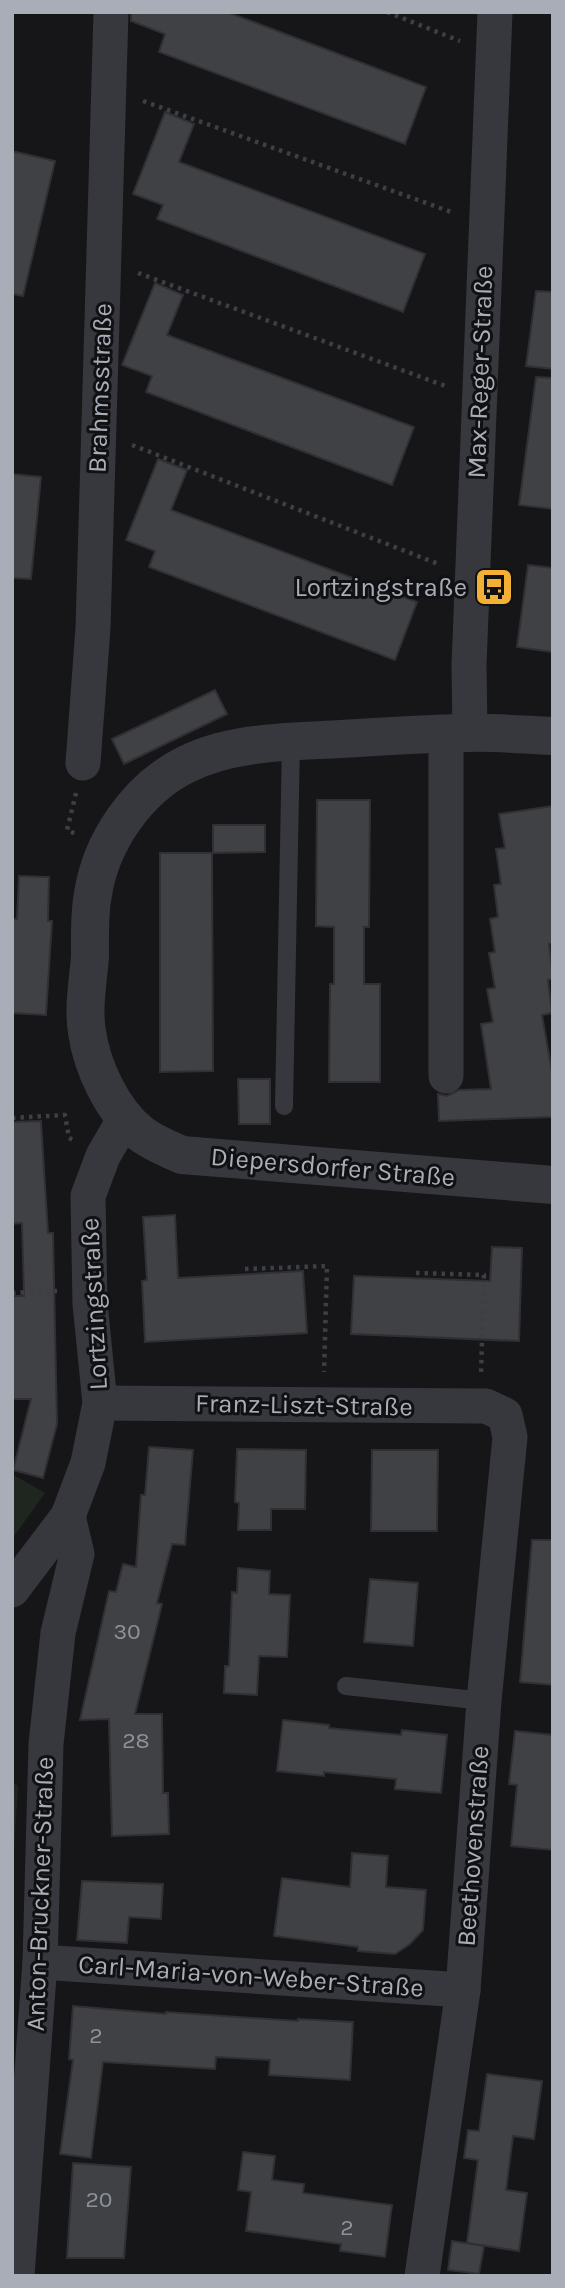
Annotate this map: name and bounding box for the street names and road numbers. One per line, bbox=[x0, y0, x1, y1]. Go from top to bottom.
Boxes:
street label: Max-Reger-Straße bbox=[461, 265, 499, 479]
street label: Brahmsstraße bbox=[82, 303, 118, 473]
street label: Diepersdorfer Straße bbox=[209, 1141, 457, 1193]
street label: Lortzingstraße bbox=[74, 1217, 114, 1391]
street label: Franz-Liszt-Straße bbox=[195, 1388, 413, 1422]
street label: Beethovenstraße bbox=[451, 1745, 495, 1947]
street label: Anton-Bruckner-Straße bbox=[20, 1756, 60, 2032]
street label: Carl-Maria-von-Weber-Straße bbox=[77, 1948, 425, 2004]

